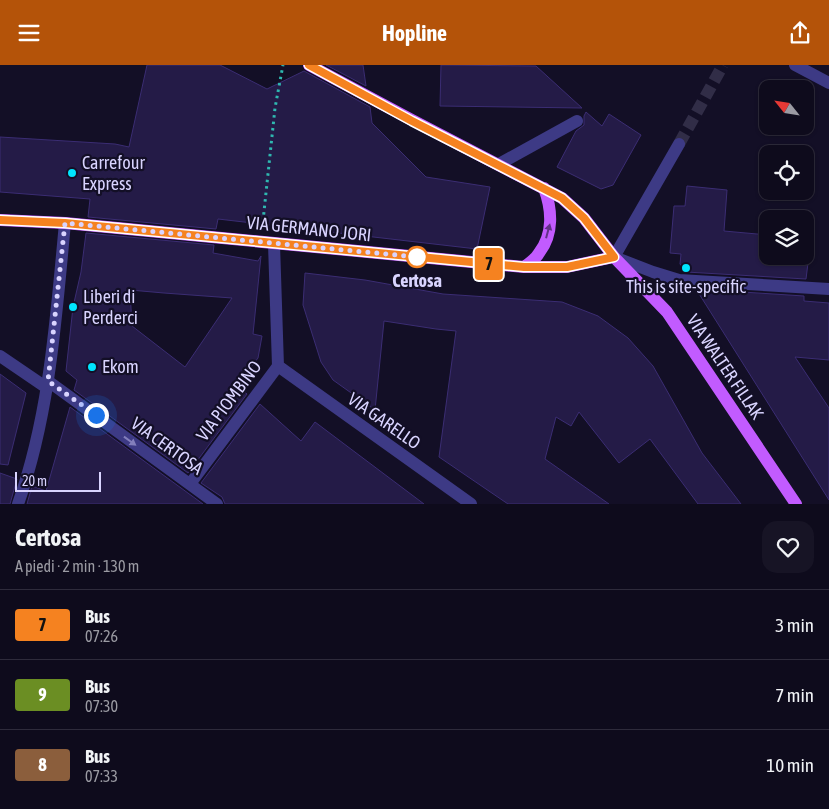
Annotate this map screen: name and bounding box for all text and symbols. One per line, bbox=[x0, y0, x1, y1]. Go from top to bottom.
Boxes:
icon: menu bbox=[15, 19, 43, 47]
icon: share bbox=[786, 19, 814, 47]
text: Hopline bbox=[382, 20, 447, 46]
north arrow bbox=[759, 80, 814, 135]
map controls bbox=[759, 80, 814, 265]
button: locate bbox=[759, 145, 814, 200]
place label: Carrefour Express bbox=[82, 152, 145, 194]
marker: Carrefour Express bbox=[66, 167, 78, 179]
button: layers bbox=[759, 210, 814, 265]
street label: VIA GERMANO JORI bbox=[246, 212, 372, 245]
one-way arrow bbox=[544, 223, 552, 238]
marker: Certosa bbox=[406, 246, 428, 268]
line badge: 7 bbox=[473, 248, 505, 280]
text: 7 bbox=[485, 253, 493, 274]
marker: This is site-specific bbox=[680, 262, 692, 274]
place label: Certosa bbox=[392, 270, 442, 291]
place label: This is site-specific bbox=[626, 276, 746, 297]
place label: Liberi di Perderci bbox=[83, 286, 138, 328]
marker: Liberi di Perderci bbox=[67, 301, 79, 313]
street label: VIA WALTER FILLAK bbox=[683, 310, 768, 423]
place label: Ekom bbox=[102, 356, 139, 377]
street label: VIA PIOMBINO bbox=[192, 356, 266, 445]
marker: Ekom bbox=[86, 361, 98, 373]
street label: VIA GARELLO bbox=[344, 388, 425, 453]
your location bbox=[84, 403, 109, 428]
street label: VIA CERTOSA bbox=[127, 412, 208, 479]
one-way arrow bbox=[123, 435, 136, 446]
scale bar bbox=[15, 469, 101, 492]
text: 20 m bbox=[22, 473, 47, 489]
button: heart bbox=[762, 521, 814, 573]
text: Certosa bbox=[15, 524, 81, 551]
text: A piedi · 2 min · 130 m bbox=[15, 557, 139, 575]
text: Bus bbox=[85, 605, 110, 627]
text: 7 bbox=[38, 614, 47, 635]
text: 3 min bbox=[775, 614, 814, 636]
text: 07:26 bbox=[85, 627, 118, 645]
text: Bus bbox=[85, 675, 110, 697]
text: 9 bbox=[38, 684, 47, 705]
text: 7 min bbox=[775, 684, 814, 706]
text: 07:30 bbox=[85, 697, 118, 715]
text: Bus bbox=[85, 745, 110, 767]
text: 8 bbox=[38, 754, 47, 775]
text: 10 min bbox=[766, 754, 814, 776]
text: 07:33 bbox=[85, 767, 118, 785]

